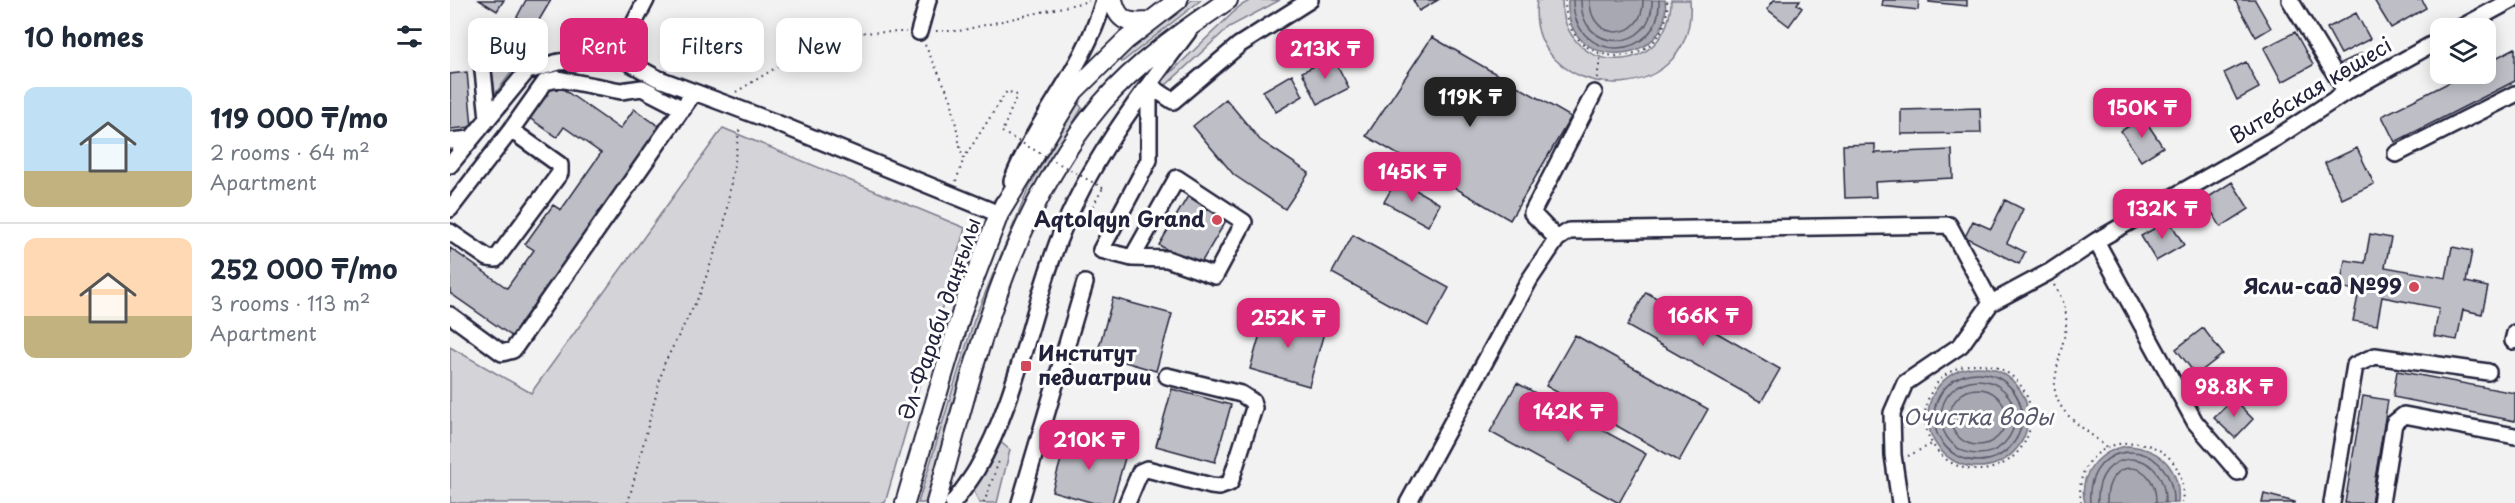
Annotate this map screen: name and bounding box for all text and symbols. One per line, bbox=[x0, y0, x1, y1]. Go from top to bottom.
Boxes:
text: 10 homes bbox=[24, 17, 144, 56]
chip: Buy bbox=[468, 18, 548, 72]
chip: Rent bbox=[560, 18, 648, 72]
chip: Filters bbox=[660, 18, 764, 72]
chip: New bbox=[776, 18, 862, 72]
map controls bbox=[2430, 18, 2496, 84]
button: layers bbox=[2430, 18, 2496, 84]
icon: filters bbox=[393, 20, 426, 53]
street label: Витебская көшесі bbox=[2223, 28, 2397, 151]
pin: 213K ₸ bbox=[1276, 29, 1374, 80]
text: 213K ₸ bbox=[1290, 33, 1360, 63]
pin: 119K ₸ bbox=[1421, 77, 1519, 128]
text: 119K ₸ bbox=[1438, 81, 1502, 111]
pin: 150K ₸ bbox=[2093, 88, 2191, 139]
text: 150K ₸ bbox=[2107, 92, 2177, 122]
text: 119 000 ₸/mo bbox=[210, 98, 388, 137]
icon: home bbox=[72, 111, 144, 183]
text: 2 rooms · 64 m² bbox=[210, 137, 370, 167]
pin: 145K ₸ bbox=[1363, 152, 1461, 203]
text: 145K ₸ bbox=[1378, 156, 1446, 186]
text: Apartment bbox=[210, 167, 317, 197]
pin: 132K ₸ bbox=[2113, 189, 2211, 240]
text: 132K ₸ bbox=[2127, 193, 2197, 223]
place label: Aqtolqyn Grand bbox=[1034, 202, 1205, 234]
street label: Әл-Фараби даңғылы bbox=[888, 213, 988, 424]
marker: Aqtolqyn Grand bbox=[1210, 213, 1224, 227]
text: 252 000 ₸/mo bbox=[210, 249, 398, 288]
icon: home bbox=[72, 262, 144, 334]
place label: Ясли-сад №99 bbox=[2244, 269, 2402, 301]
marker: Ясли-сад №99 bbox=[2407, 280, 2421, 294]
text: 3 rooms · 113 m² bbox=[210, 288, 370, 318]
pin: 166K ₸ bbox=[1654, 296, 1752, 347]
pin: 252K ₸ bbox=[1239, 298, 1337, 349]
text: 166K ₸ bbox=[1667, 300, 1739, 330]
text: 252K ₸ bbox=[1251, 302, 1325, 332]
text: Apartment bbox=[210, 318, 317, 348]
place label: Институт педиатрии bbox=[1038, 336, 1152, 392]
marker: Институт педиатрии bbox=[1019, 359, 1033, 373]
pin: 98.8K ₸ bbox=[2179, 367, 2289, 418]
text: 98.8K ₸ bbox=[2195, 371, 2273, 401]
pin: 142K ₸ bbox=[1519, 392, 1617, 443]
text: 142K ₸ bbox=[1533, 396, 1603, 426]
water label: Очистка воды bbox=[1903, 399, 2055, 432]
pin: 210K ₸ bbox=[1040, 420, 1138, 471]
text: 210K ₸ bbox=[1053, 424, 1125, 454]

